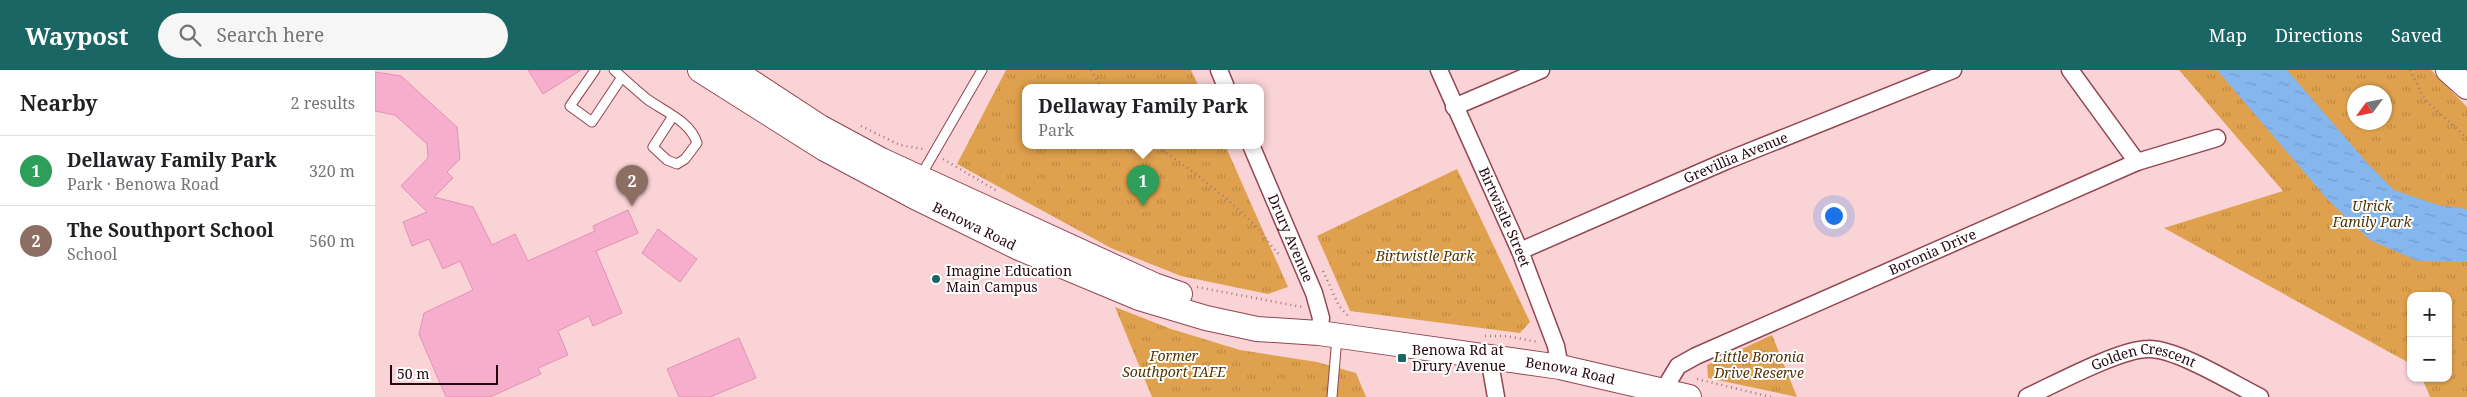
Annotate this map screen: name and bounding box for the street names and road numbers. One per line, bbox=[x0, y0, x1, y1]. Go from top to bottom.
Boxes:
street label: Grevillia Avenue bbox=[1680, 127, 1791, 187]
street label: Birtwistle Street bbox=[1475, 164, 1535, 270]
street label: Drury Avenue bbox=[1264, 191, 1318, 285]
street label: Benowa Road bbox=[929, 197, 1020, 254]
street label: Boronia Drive bbox=[1885, 224, 1979, 279]
street label: Benowa Road bbox=[1524, 352, 1617, 389]
street label: Golden Crescent bbox=[2090, 360, 2198, 378]

